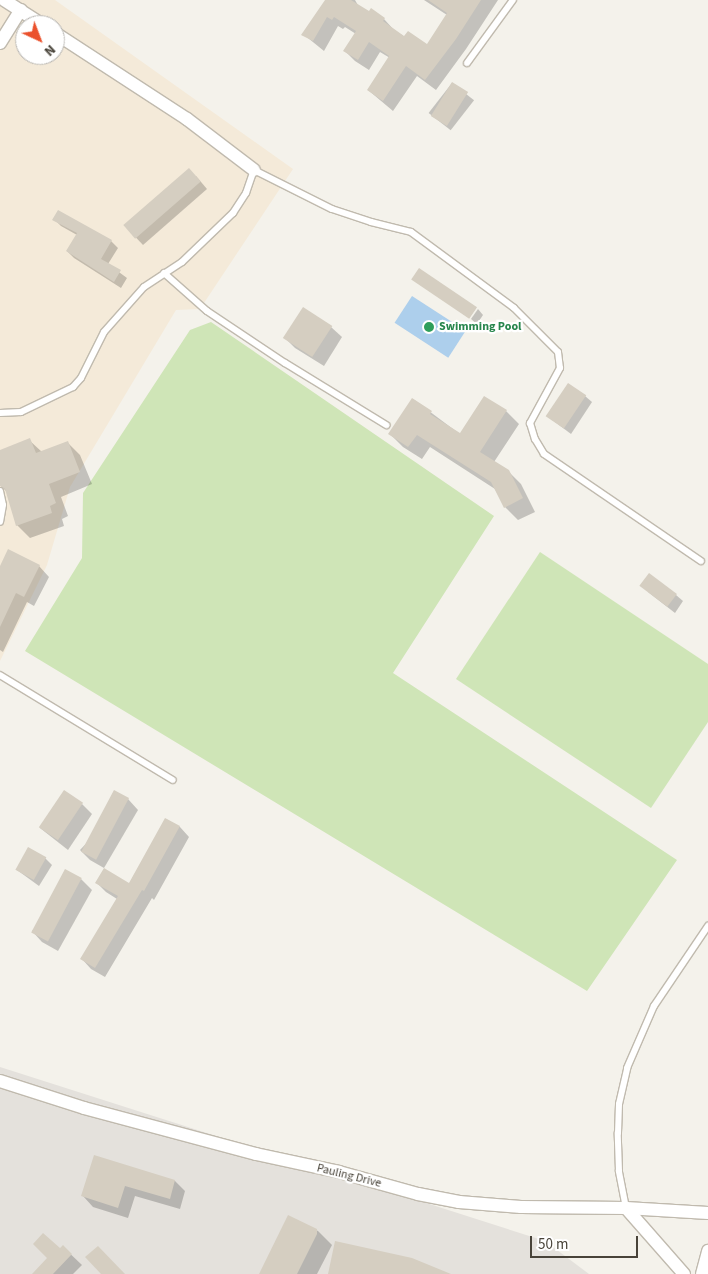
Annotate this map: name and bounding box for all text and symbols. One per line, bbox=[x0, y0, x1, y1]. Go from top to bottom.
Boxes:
north arrow bbox=[15, 15, 65, 65]
text: N bbox=[39, 40, 60, 61]
place label: Swimming Pool bbox=[439, 320, 521, 334]
marker: Swimming Pool bbox=[423, 321, 435, 333]
street label: Pauling Drive bbox=[315, 1161, 383, 1191]
scale bar bbox=[533, 1226, 640, 1258]
text: 50 m bbox=[538, 1234, 568, 1255]

